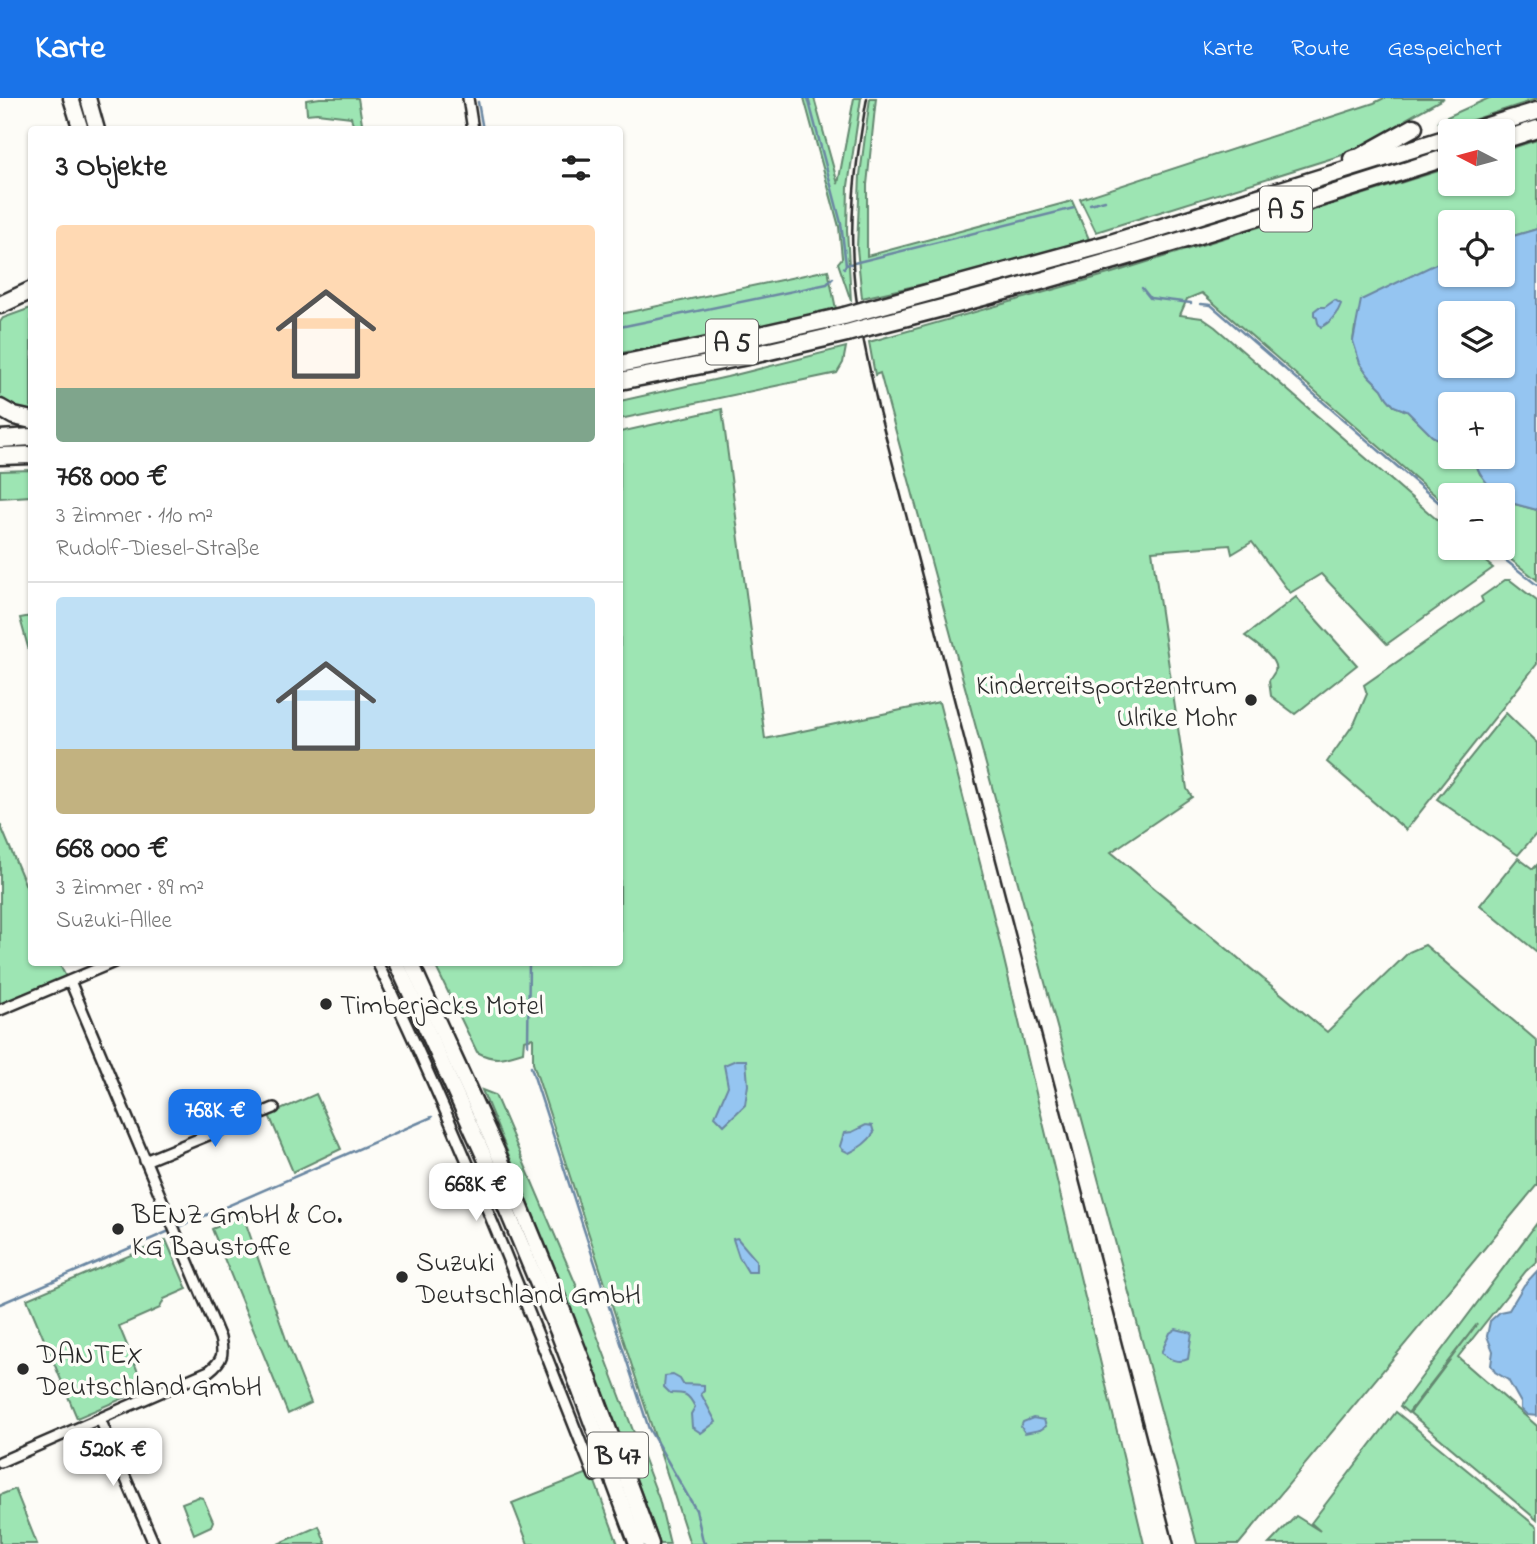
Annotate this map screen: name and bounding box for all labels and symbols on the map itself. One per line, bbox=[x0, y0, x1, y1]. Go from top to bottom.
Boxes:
north arrow bbox=[1438, 119, 1516, 196]
road number: A 5 bbox=[1260, 186, 1312, 232]
road number: A 5 bbox=[706, 319, 758, 364]
place label: Kinderreitsportzentrum Ulrike Mohr bbox=[976, 667, 1237, 740]
marker: Kinderreitsportzentrum Ulrike Mohr bbox=[1243, 692, 1259, 708]
place label: Timberjacks Motel bbox=[340, 987, 544, 1028]
marker: Timberjacks Motel bbox=[318, 996, 334, 1012]
pin: 768K € bbox=[158, 1090, 272, 1149]
pin: 668K € bbox=[419, 1164, 533, 1223]
place label: BENZ GmbH & Co. KG Baustoffe bbox=[131, 1196, 342, 1269]
marker: BENZ GmbH & Co. KG Baustoffe bbox=[110, 1221, 126, 1237]
place label: Suzuki Deutschland GmbH bbox=[415, 1244, 641, 1317]
marker: Suzuki Deutschland GmbH bbox=[394, 1269, 410, 1285]
place label: DANTEX Deutschland GmbH bbox=[36, 1336, 262, 1409]
marker: DANTEX Deutschland GmbH bbox=[15, 1361, 31, 1377]
pin: 520K € bbox=[56, 1428, 170, 1488]
road number: B 47 bbox=[588, 1432, 648, 1478]

